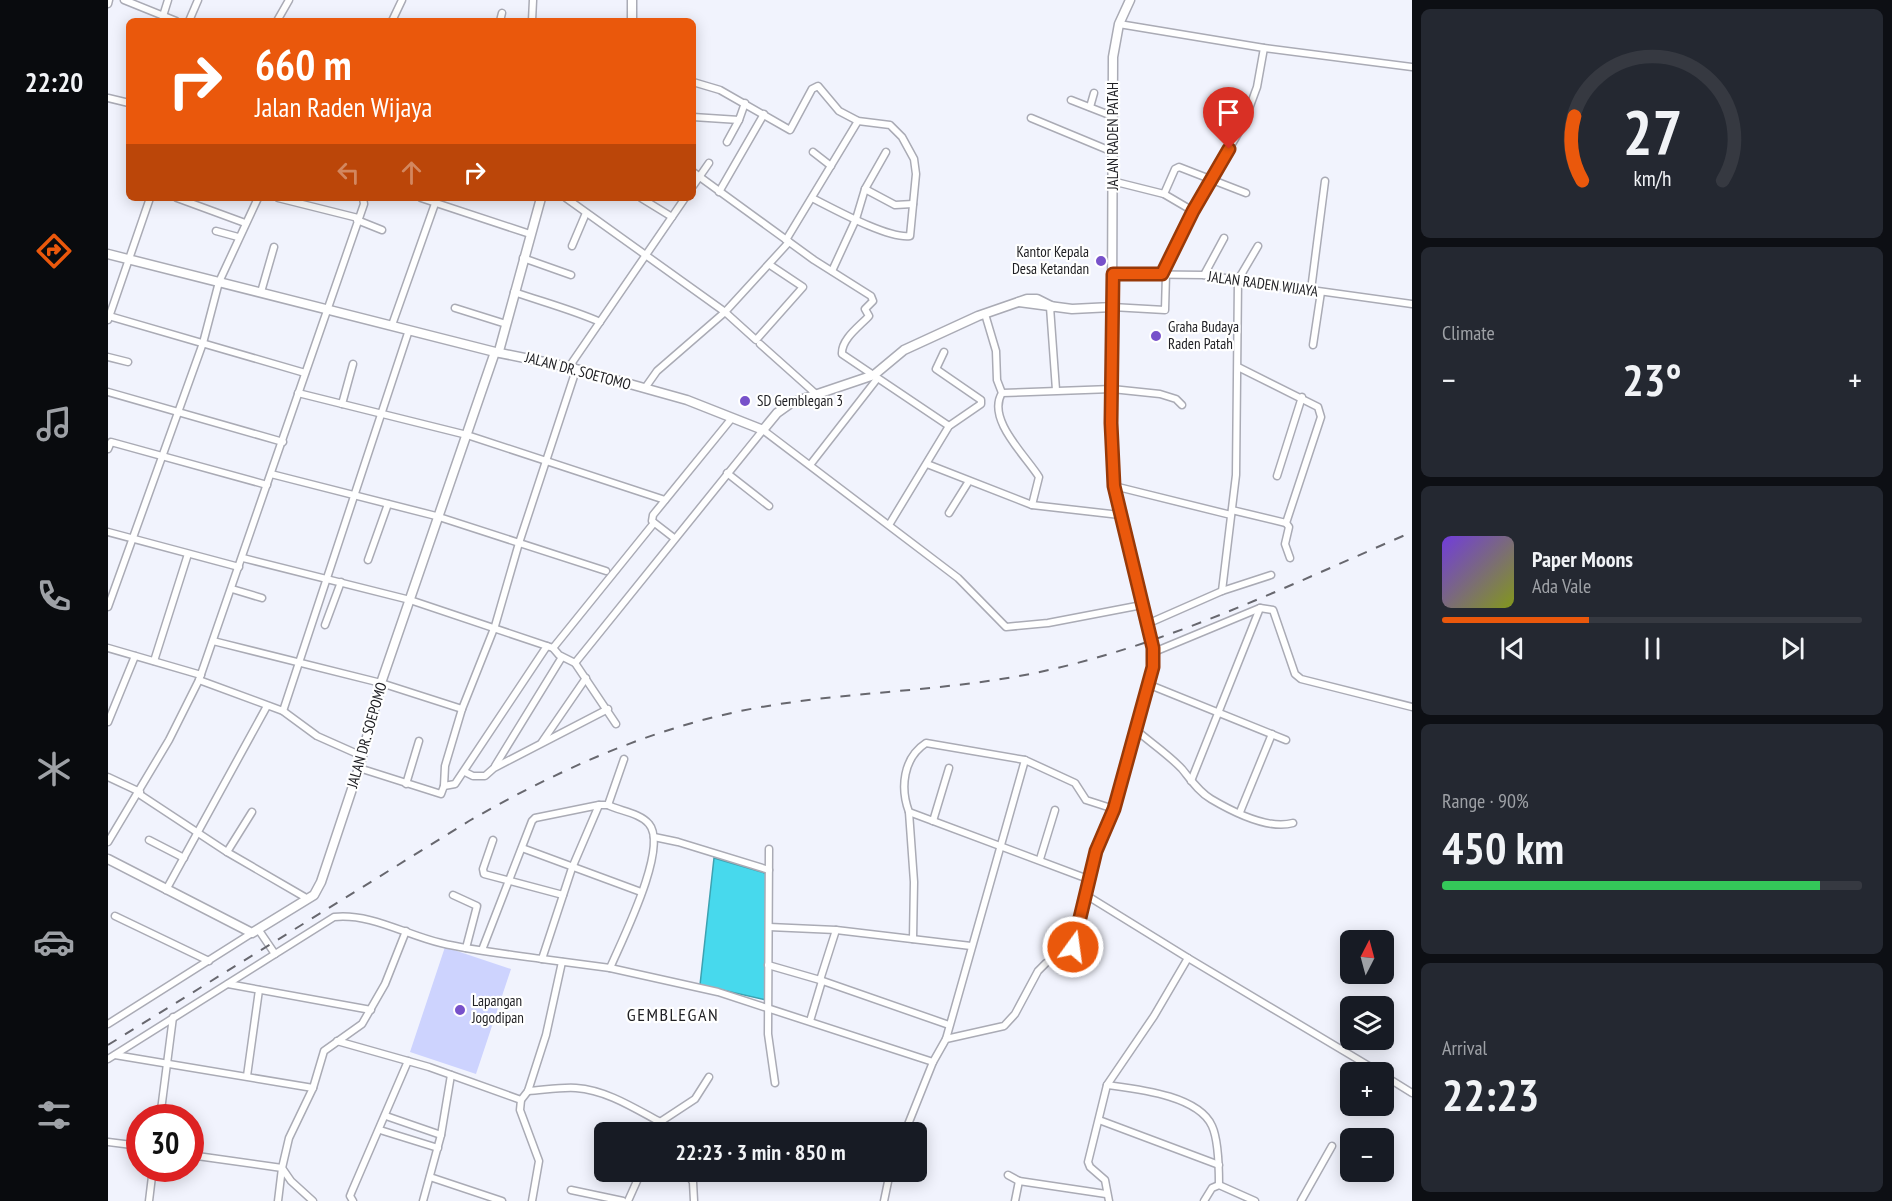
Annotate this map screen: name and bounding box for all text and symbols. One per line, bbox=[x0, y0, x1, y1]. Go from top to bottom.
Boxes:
text: 660 m bbox=[255, 37, 352, 92]
icon: right bbox=[156, 42, 234, 120]
text: 22:20 bbox=[25, 65, 83, 99]
street label: JALAN RADEN PATAH bbox=[1103, 82, 1122, 191]
pin bbox=[1203, 87, 1254, 149]
text: Jalan Raden Wijaya bbox=[255, 90, 432, 124]
text: 27 bbox=[1622, 91, 1682, 172]
icon: arrive bbox=[1212, 96, 1245, 129]
icon: left bbox=[332, 156, 365, 189]
icon: ahead bbox=[395, 156, 428, 189]
icon: right bbox=[458, 156, 491, 189]
text: km/h bbox=[1633, 164, 1671, 192]
icon: directions bbox=[33, 230, 75, 272]
place label: Kantor Kepala Desa Ketandan bbox=[1012, 242, 1089, 278]
marker: Kantor Kepala Desa Ketandan bbox=[1094, 254, 1108, 268]
street label: JALAN RADEN WIJAYA bbox=[1206, 266, 1320, 301]
place label: Graha Budaya Raden Patah bbox=[1168, 317, 1239, 353]
text: Climate bbox=[1442, 320, 1495, 346]
marker: Graha Budaya Raden Patah bbox=[1149, 329, 1163, 343]
street label: JALAN DR. SOETOMO bbox=[522, 347, 633, 394]
text: 23° bbox=[1622, 350, 1682, 408]
text: − bbox=[1442, 358, 1456, 401]
text: + bbox=[1848, 358, 1862, 401]
place label: SD Gemblegan 3 bbox=[757, 391, 843, 410]
marker: SD Gemblegan 3 bbox=[738, 394, 752, 408]
icon: music bbox=[33, 403, 75, 445]
text: Paper Moons bbox=[1532, 545, 1633, 573]
text: Ada Vale bbox=[1532, 573, 1591, 599]
icon: phone bbox=[33, 575, 75, 617]
icon: previous bbox=[1496, 632, 1529, 665]
icon: pause bbox=[1636, 632, 1669, 665]
icon: next bbox=[1776, 632, 1809, 665]
street label: JALAN DR. SOEPOMO bbox=[342, 680, 391, 791]
icon: climate bbox=[33, 748, 75, 790]
text: Range · 90% bbox=[1442, 788, 1529, 814]
text: 450 km bbox=[1442, 818, 1564, 876]
position arrow bbox=[1041, 915, 1105, 979]
icon: car bbox=[33, 921, 75, 963]
north arrow bbox=[1340, 930, 1394, 984]
map controls bbox=[1340, 930, 1394, 1182]
place label: Lapangan Jogodipan bbox=[471, 991, 524, 1027]
button: layers bbox=[1340, 996, 1394, 1050]
marker: Lapangan Jogodipan bbox=[453, 1003, 467, 1017]
district label: GEMBLEGAN bbox=[627, 1003, 719, 1026]
text: Arrival bbox=[1442, 1035, 1487, 1061]
button: + bbox=[1340, 1062, 1394, 1116]
text: 22:23 bbox=[1442, 1065, 1539, 1123]
icon: filters bbox=[33, 1094, 75, 1136]
speed limit sign: 30 bbox=[126, 1104, 204, 1182]
button: − bbox=[1340, 1128, 1394, 1182]
text: 22:23 · 3 min · 850 m bbox=[675, 1138, 846, 1166]

